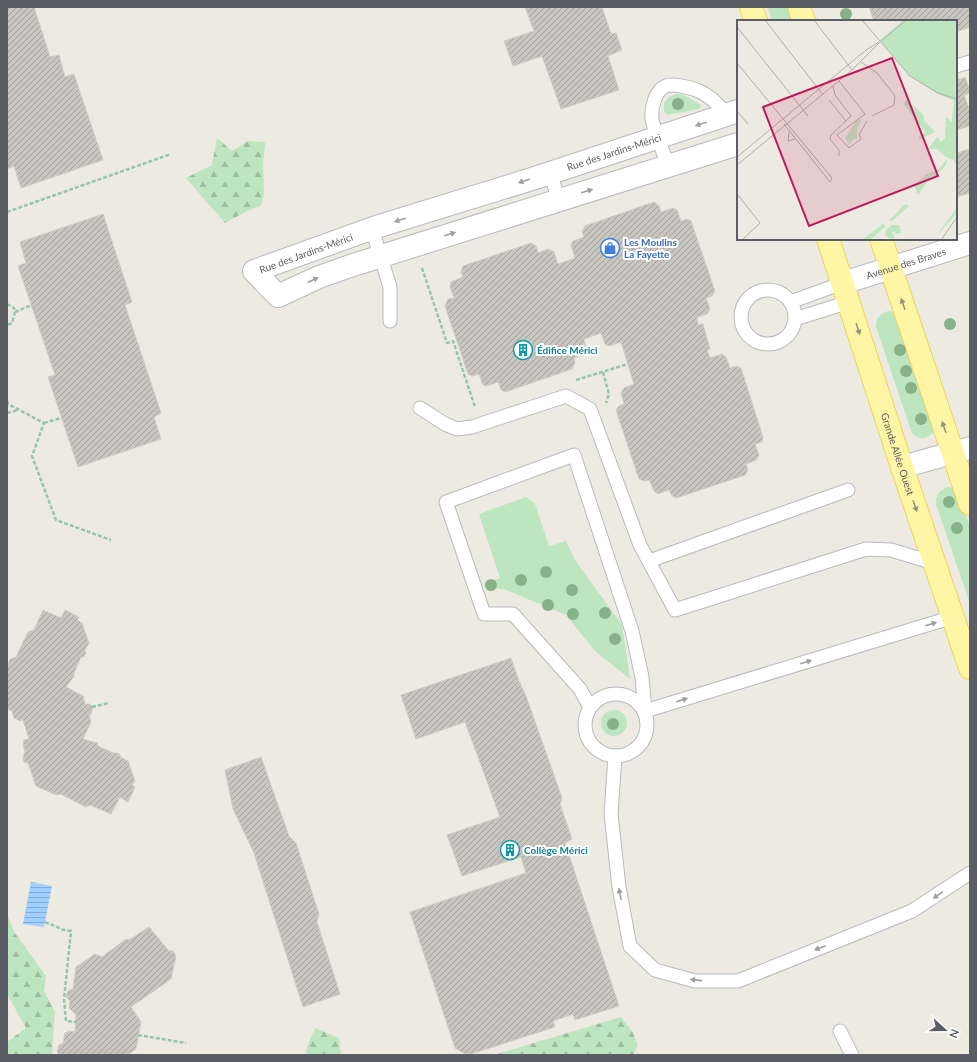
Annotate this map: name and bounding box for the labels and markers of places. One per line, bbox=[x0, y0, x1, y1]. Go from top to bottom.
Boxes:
place label: Les Moulins La Fayette bbox=[624, 236, 677, 260]
shop icon: Les Moulins La Fayette bbox=[599, 237, 621, 259]
building icon: Édifice Mérici bbox=[512, 339, 534, 361]
place label: Édifice Mérici bbox=[537, 344, 598, 356]
building icon: Collège Mérici bbox=[499, 839, 521, 861]
place label: Collège Mérici bbox=[524, 844, 588, 856]

